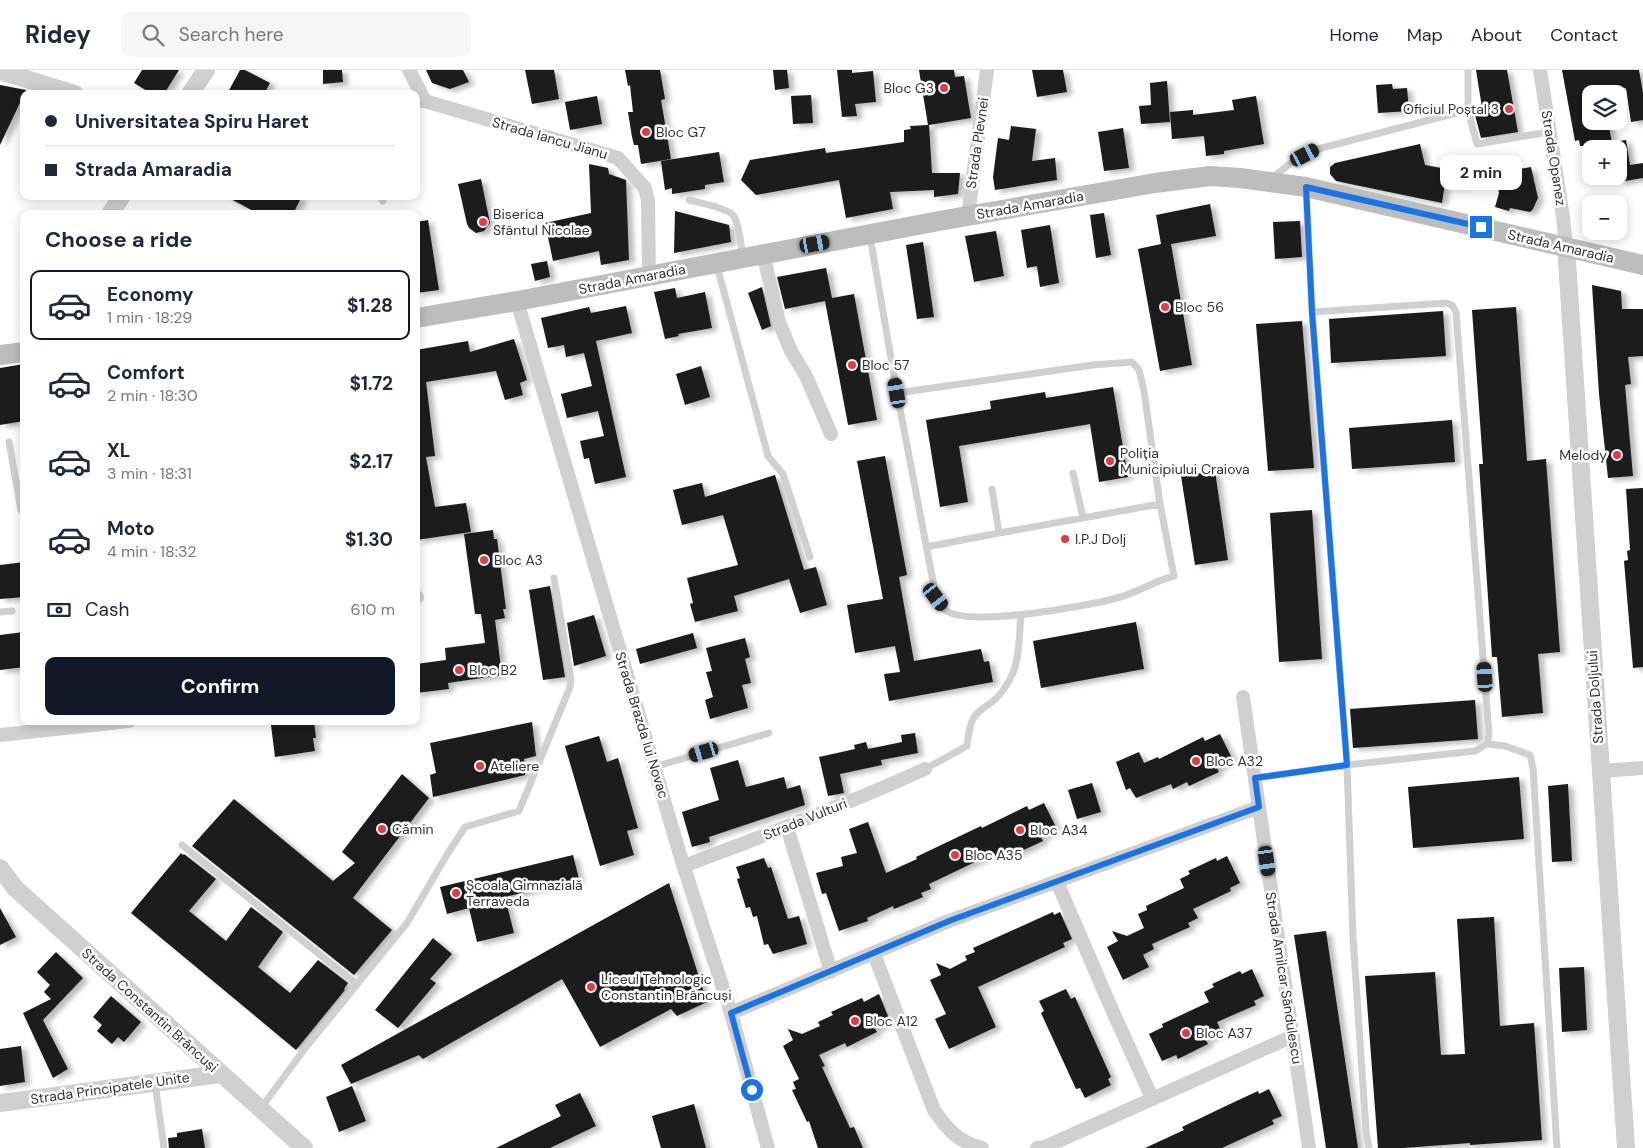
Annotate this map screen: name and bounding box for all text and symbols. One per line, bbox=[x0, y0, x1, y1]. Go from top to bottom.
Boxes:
search box bbox=[121, 12, 471, 57]
text: Ridey bbox=[25, 19, 91, 50]
icon: search bbox=[139, 21, 167, 49]
text: Search here bbox=[179, 22, 284, 47]
text: Home bbox=[1329, 23, 1379, 47]
text: Map bbox=[1407, 23, 1443, 47]
text: About bbox=[1471, 23, 1522, 47]
text: Contact bbox=[1550, 23, 1618, 47]
place label: Bloc G3 bbox=[884, 79, 934, 97]
marker: Bloc G3 bbox=[938, 82, 950, 94]
map controls bbox=[1582, 85, 1627, 240]
button: layers bbox=[1582, 85, 1627, 130]
street label: Strada Plevnei bbox=[962, 96, 992, 190]
place label: Oficiul Poștal 3 bbox=[1403, 100, 1499, 118]
marker: Oficiul Poștal 3 bbox=[1503, 103, 1515, 115]
text: Universitatea Spiru Haret bbox=[75, 109, 309, 134]
street label: Strada Opanez bbox=[1538, 109, 1570, 207]
street label: Strada Iancu Jianu bbox=[490, 113, 610, 163]
place label: Bloc G7 bbox=[656, 123, 706, 141]
marker: Bloc G7 bbox=[640, 126, 652, 138]
button: + bbox=[1582, 140, 1627, 185]
car bbox=[1288, 142, 1321, 168]
callout: 2 min bbox=[1440, 154, 1522, 190]
text: Strada Amaradia bbox=[75, 157, 232, 182]
text: 2 min bbox=[1460, 162, 1502, 183]
street label: Strada Amaradia bbox=[975, 187, 1085, 223]
button: − bbox=[1582, 195, 1627, 240]
place label: Biserica Sfântul Nicolae bbox=[493, 205, 590, 239]
marker: Biserica Sfântul Nicolae bbox=[477, 216, 489, 228]
route end bbox=[1470, 216, 1492, 238]
text: Choose a ride bbox=[45, 225, 193, 254]
street label: Strada Amaradia bbox=[1506, 225, 1616, 267]
car bbox=[798, 234, 831, 254]
street label: Strada Amaradia bbox=[577, 260, 687, 298]
text: Economy bbox=[107, 282, 194, 307]
icon: car bbox=[47, 283, 92, 328]
text: $1.28 bbox=[347, 293, 393, 318]
place label: Bloc 56 bbox=[1175, 298, 1224, 316]
marker: Bloc 56 bbox=[1159, 301, 1171, 313]
text: 1 min · 18:29 bbox=[107, 307, 192, 328]
place label: Bloc 57 bbox=[862, 356, 909, 374]
marker: Bloc 57 bbox=[846, 359, 858, 371]
text: Comfort bbox=[107, 360, 185, 385]
icon: car bbox=[47, 361, 92, 406]
text: $1.72 bbox=[349, 371, 393, 396]
car bbox=[887, 377, 906, 409]
text: 2 min · 18:30 bbox=[107, 385, 198, 406]
text: XL bbox=[107, 438, 130, 463]
icon: car bbox=[47, 439, 92, 484]
place label: Poliția Municipiului Craiova bbox=[1120, 444, 1250, 478]
place label: Melody bbox=[1559, 446, 1607, 464]
text: $2.17 bbox=[349, 449, 393, 474]
marker: Melody bbox=[1611, 449, 1623, 461]
marker: Poliția Municipiului Craiova bbox=[1104, 455, 1116, 467]
text: 3 min · 18:31 bbox=[107, 463, 192, 484]
text: Moto bbox=[107, 516, 155, 541]
icon: car bbox=[47, 517, 92, 562]
text: $1.30 bbox=[345, 527, 393, 552]
place label: I.P.J Dolj bbox=[1075, 530, 1126, 548]
marker: I.P.J Dolj bbox=[1059, 533, 1071, 545]
text: 4 min · 18:32 bbox=[107, 541, 197, 562]
place label: Bloc A3 bbox=[494, 551, 543, 569]
marker: Bloc A3 bbox=[478, 554, 490, 566]
car bbox=[920, 581, 951, 613]
icon: cash bbox=[45, 596, 73, 624]
text: Cash bbox=[85, 597, 129, 622]
text: 610 m bbox=[351, 599, 395, 620]
street label: Strada Brazda lui Novac bbox=[611, 649, 673, 801]
street label: Strada Doljului bbox=[1583, 650, 1607, 744]
button: Confirm bbox=[45, 657, 395, 715]
place label: Bloc B2 bbox=[469, 661, 517, 679]
car bbox=[1476, 662, 1493, 692]
marker: Bloc B2 bbox=[453, 664, 465, 676]
car bbox=[687, 740, 720, 764]
place label: Bloc A32 bbox=[1206, 752, 1263, 770]
marker: Bloc A32 bbox=[1190, 755, 1202, 767]
place label: Ateliere bbox=[490, 757, 539, 775]
marker: Ateliere bbox=[474, 760, 486, 772]
street label: Strada Vulturi bbox=[760, 794, 850, 844]
place label: Cămin bbox=[392, 820, 434, 838]
place label: Bloc A34 bbox=[1030, 821, 1088, 839]
marker: Cămin bbox=[376, 823, 388, 835]
marker: Bloc A34 bbox=[1014, 824, 1026, 836]
car bbox=[1257, 845, 1276, 877]
place label: Bloc A35 bbox=[965, 846, 1022, 864]
marker: Bloc A35 bbox=[949, 849, 961, 861]
place label: Școala Gimnazială Terraveda bbox=[466, 876, 583, 910]
marker: Școala Gimnazială Terraveda bbox=[450, 887, 462, 899]
street label: Strada Amilcar Săndulescu bbox=[1261, 891, 1307, 1065]
street label: Strada Constantin Brâncuși bbox=[78, 944, 222, 1076]
place label: Liceul Tehnologic Constantin Brâncuși bbox=[601, 970, 732, 1004]
marker: Liceul Tehnologic Constantin Brâncuși bbox=[585, 981, 597, 993]
place label: Bloc A12 bbox=[865, 1012, 918, 1030]
marker: Bloc A12 bbox=[849, 1015, 861, 1027]
place label: Bloc A37 bbox=[1196, 1024, 1252, 1042]
marker: Bloc A37 bbox=[1180, 1027, 1192, 1039]
street label: Strada Principatele Unite bbox=[29, 1068, 191, 1108]
route start bbox=[741, 1079, 763, 1101]

